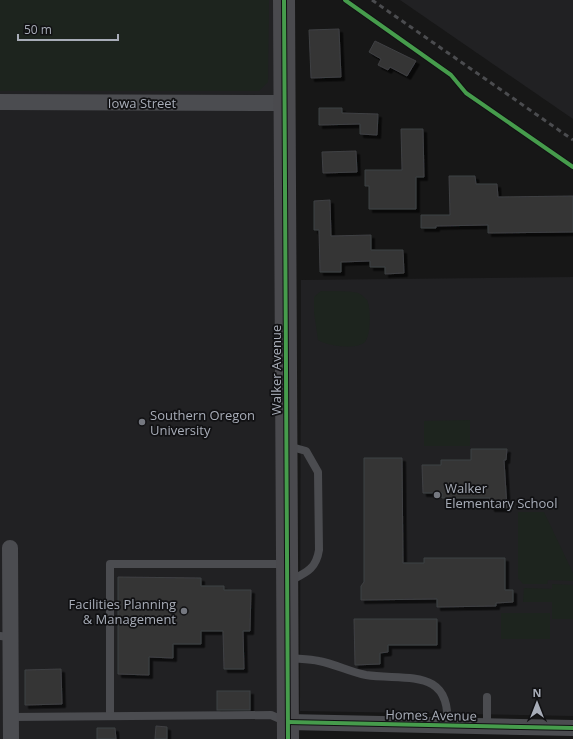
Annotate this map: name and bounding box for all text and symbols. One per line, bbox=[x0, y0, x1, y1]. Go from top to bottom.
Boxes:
scale bar bbox=[18, 16, 118, 42]
text: 50 m bbox=[24, 21, 52, 38]
street label: Iowa Street bbox=[108, 94, 177, 112]
street label: Walker Avenue bbox=[267, 325, 285, 415]
place label: Southern Oregon University bbox=[150, 406, 255, 439]
marker: Southern Oregon University bbox=[137, 417, 147, 427]
place label: Walker Elementary School bbox=[445, 479, 557, 512]
marker: Walker Elementary School bbox=[432, 490, 442, 500]
place label: Facilities Planning & Management bbox=[69, 595, 176, 628]
marker: Facilities Planning & Management bbox=[179, 606, 189, 616]
north arrow bbox=[517, 683, 557, 723]
text: N bbox=[533, 685, 541, 700]
street label: Homes Avenue bbox=[385, 705, 477, 725]

